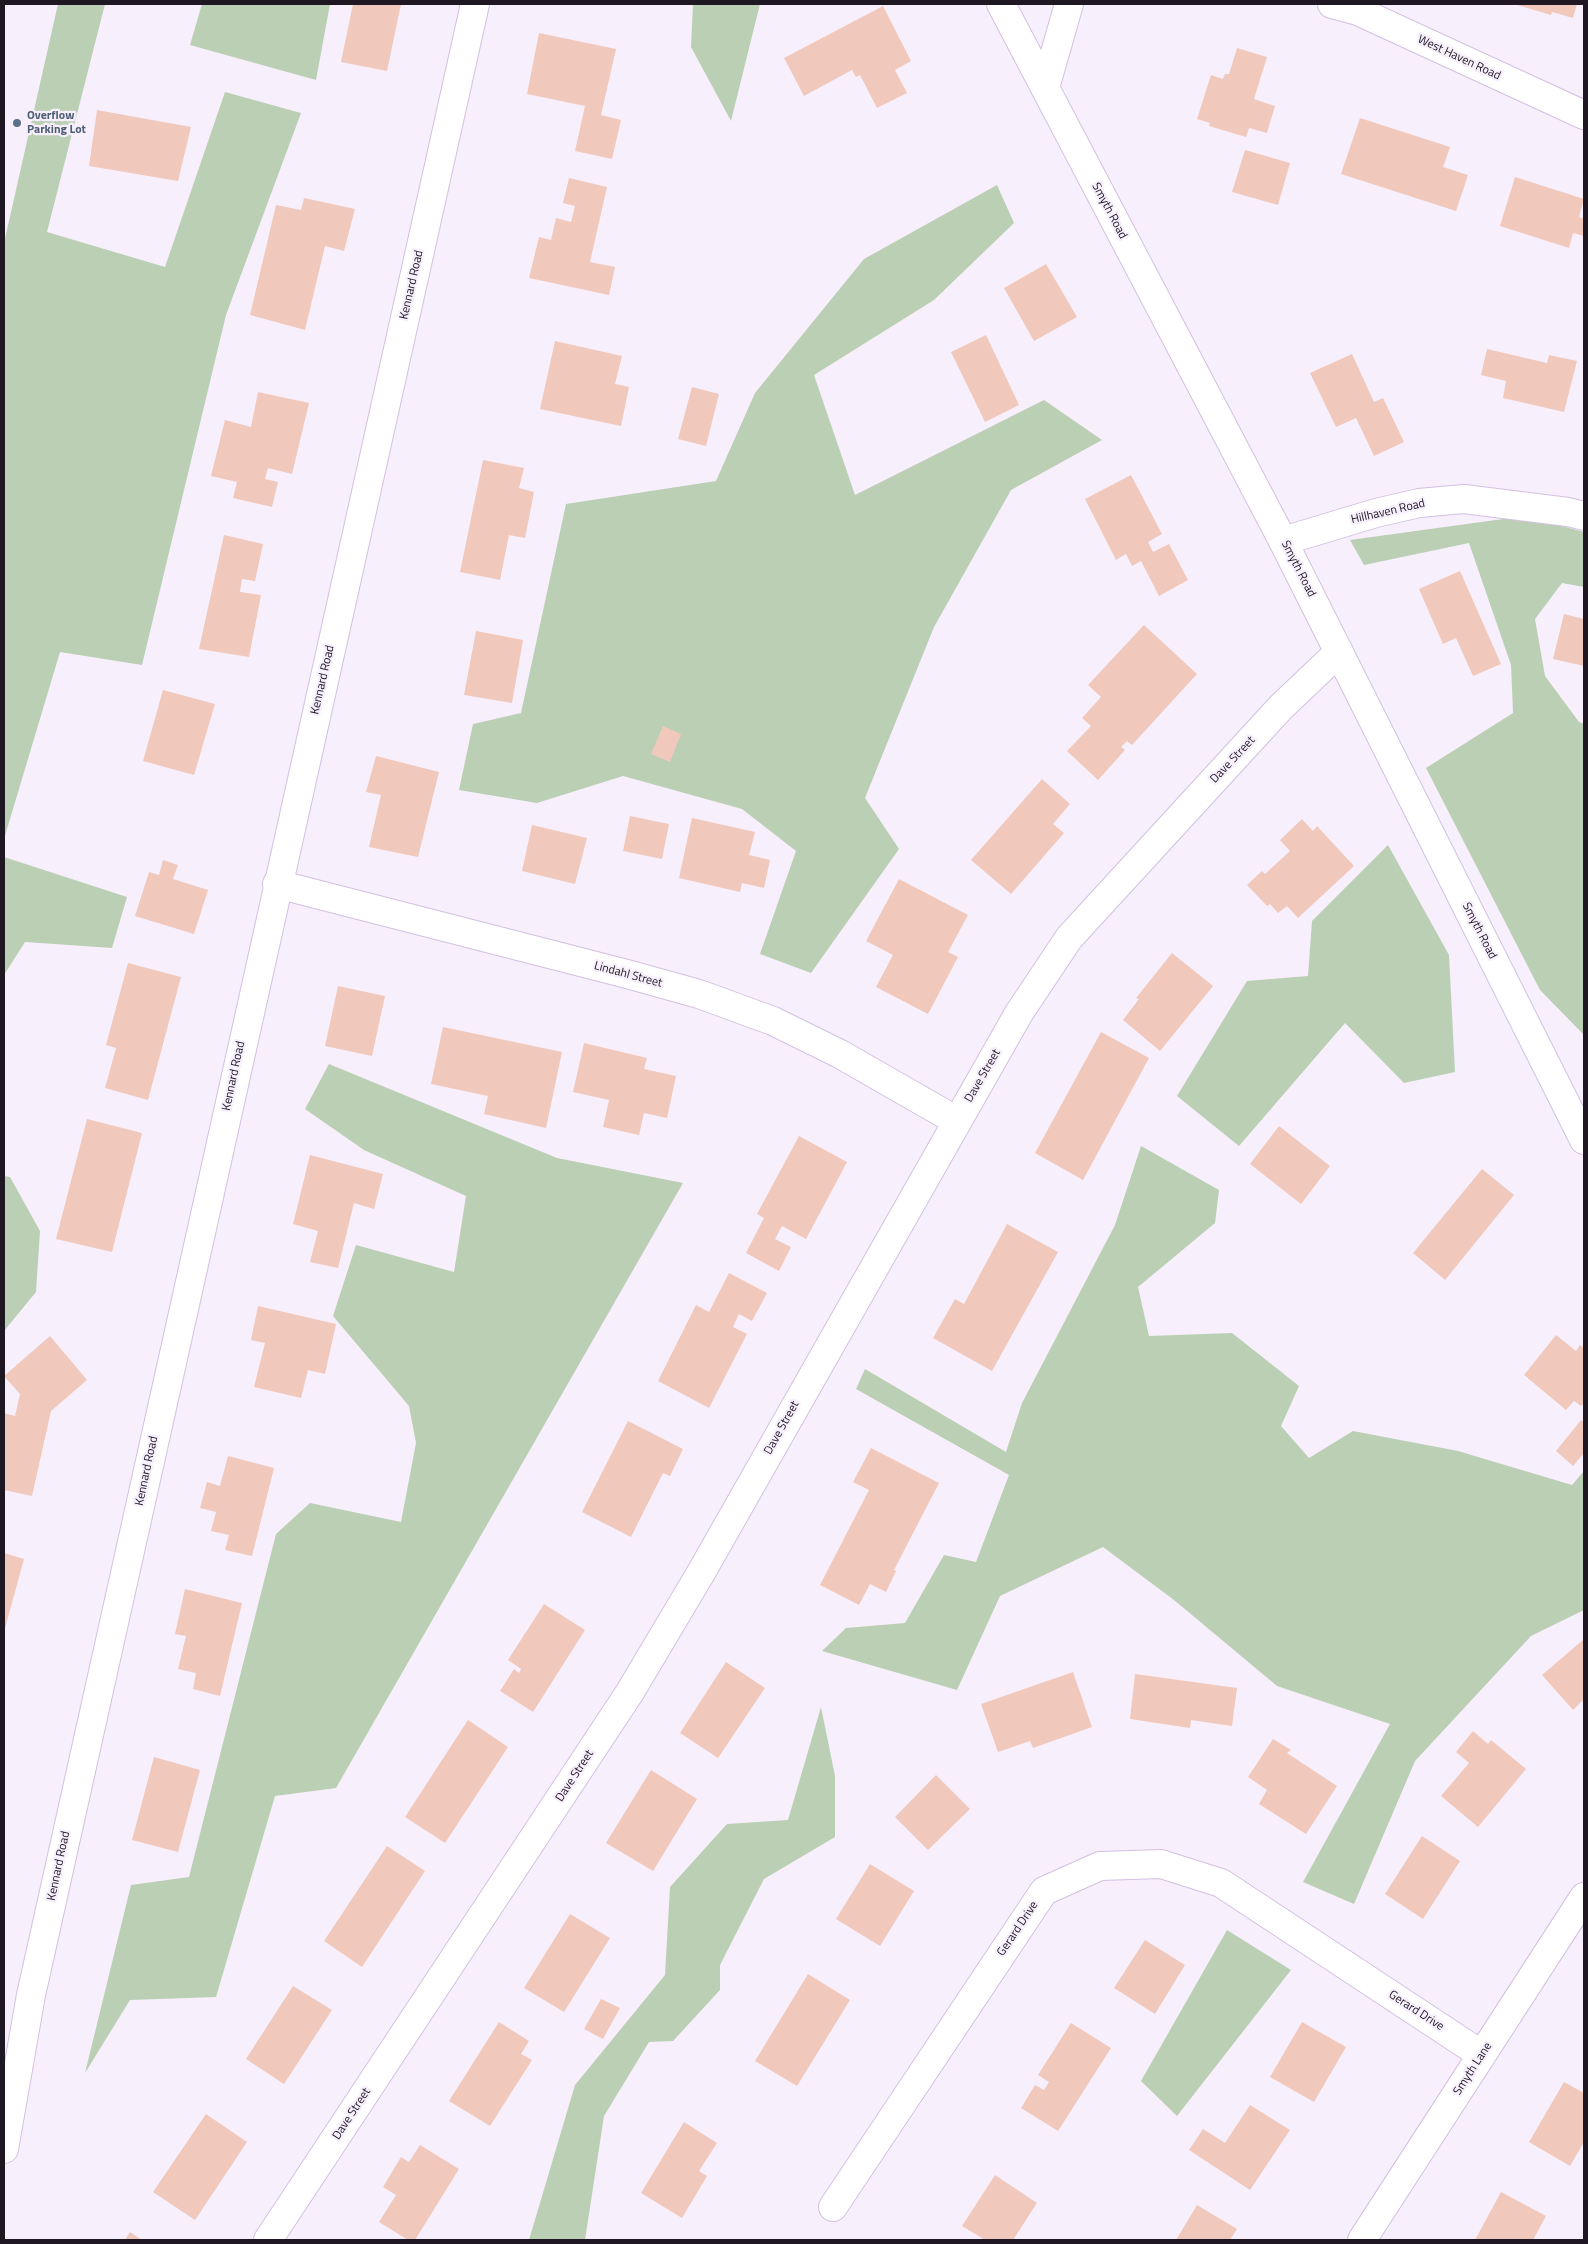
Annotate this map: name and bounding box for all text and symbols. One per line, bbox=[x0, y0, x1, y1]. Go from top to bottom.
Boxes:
street label: West Haven Road bbox=[1415, 33, 1503, 83]
place label: Overflow Parking Lot bbox=[27, 109, 86, 137]
marker: Overflow Parking Lot bbox=[11, 117, 23, 129]
street label: Smyth Road bbox=[1088, 180, 1130, 242]
street label: Kennard Road bbox=[397, 249, 427, 321]
street label: Hillhaven Road bbox=[1350, 496, 1426, 528]
street label: Smyth Road bbox=[1278, 538, 1318, 600]
street label: Kennard Road bbox=[308, 644, 338, 716]
street label: Dave Street bbox=[1208, 734, 1258, 786]
street label: Smyth Road bbox=[1459, 900, 1499, 962]
street label: Lindahl Street bbox=[592, 959, 664, 991]
street label: Kennard Road bbox=[220, 1040, 248, 1112]
street label: Dave Street bbox=[962, 1047, 1004, 1105]
street label: Dave Street bbox=[761, 1399, 803, 1457]
street label: Kennard Road bbox=[133, 1435, 161, 1507]
street label: Dave Street bbox=[553, 1747, 597, 1805]
street label: Kennard Road bbox=[45, 1830, 73, 1902]
street label: Gerard Drive bbox=[994, 1899, 1042, 1959]
street label: Gerard Drive bbox=[1386, 1988, 1446, 2034]
street label: Smyth Lane bbox=[1451, 2040, 1495, 2098]
street label: Dave Street bbox=[330, 2085, 374, 2143]

